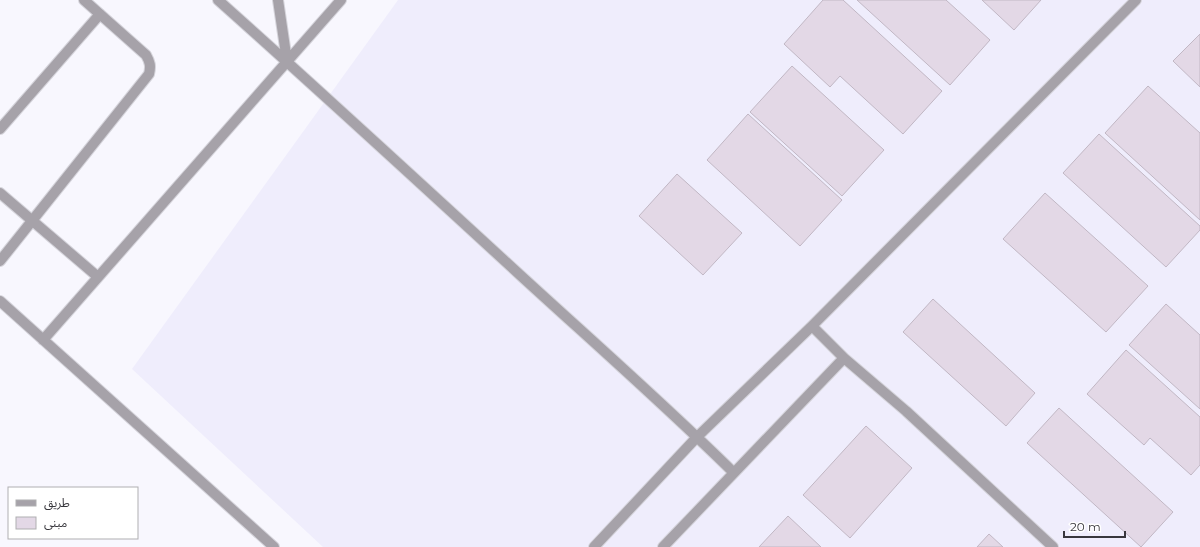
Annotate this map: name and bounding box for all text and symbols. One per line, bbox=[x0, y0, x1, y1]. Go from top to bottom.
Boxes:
legend bbox=[8, 487, 138, 539]
text: طريق bbox=[44, 495, 70, 511]
scale bar bbox=[1064, 513, 1125, 539]
text: مبنى bbox=[44, 515, 67, 530]
text: 20 m bbox=[1070, 519, 1101, 534]

